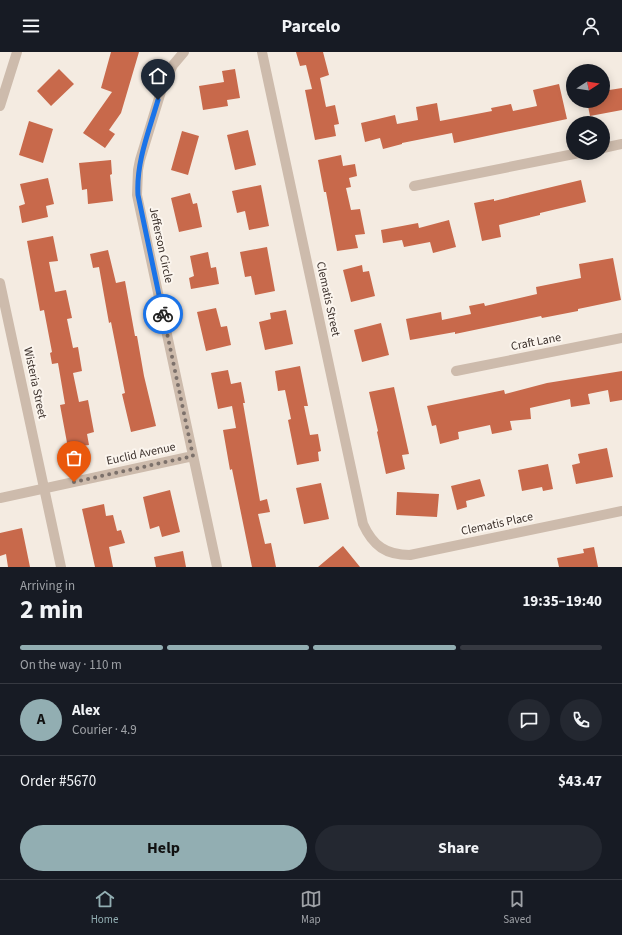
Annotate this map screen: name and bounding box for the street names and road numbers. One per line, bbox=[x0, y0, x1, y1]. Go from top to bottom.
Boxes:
street label: Jefferson Circle bbox=[145, 205, 177, 285]
street label: Clematis Street bbox=[312, 260, 344, 338]
street label: Craft Lane bbox=[509, 329, 563, 355]
street label: Wisteria Street bbox=[19, 346, 51, 420]
street label: Euclid Avenue bbox=[105, 438, 177, 470]
street label: Clematis Place bbox=[459, 508, 535, 540]

